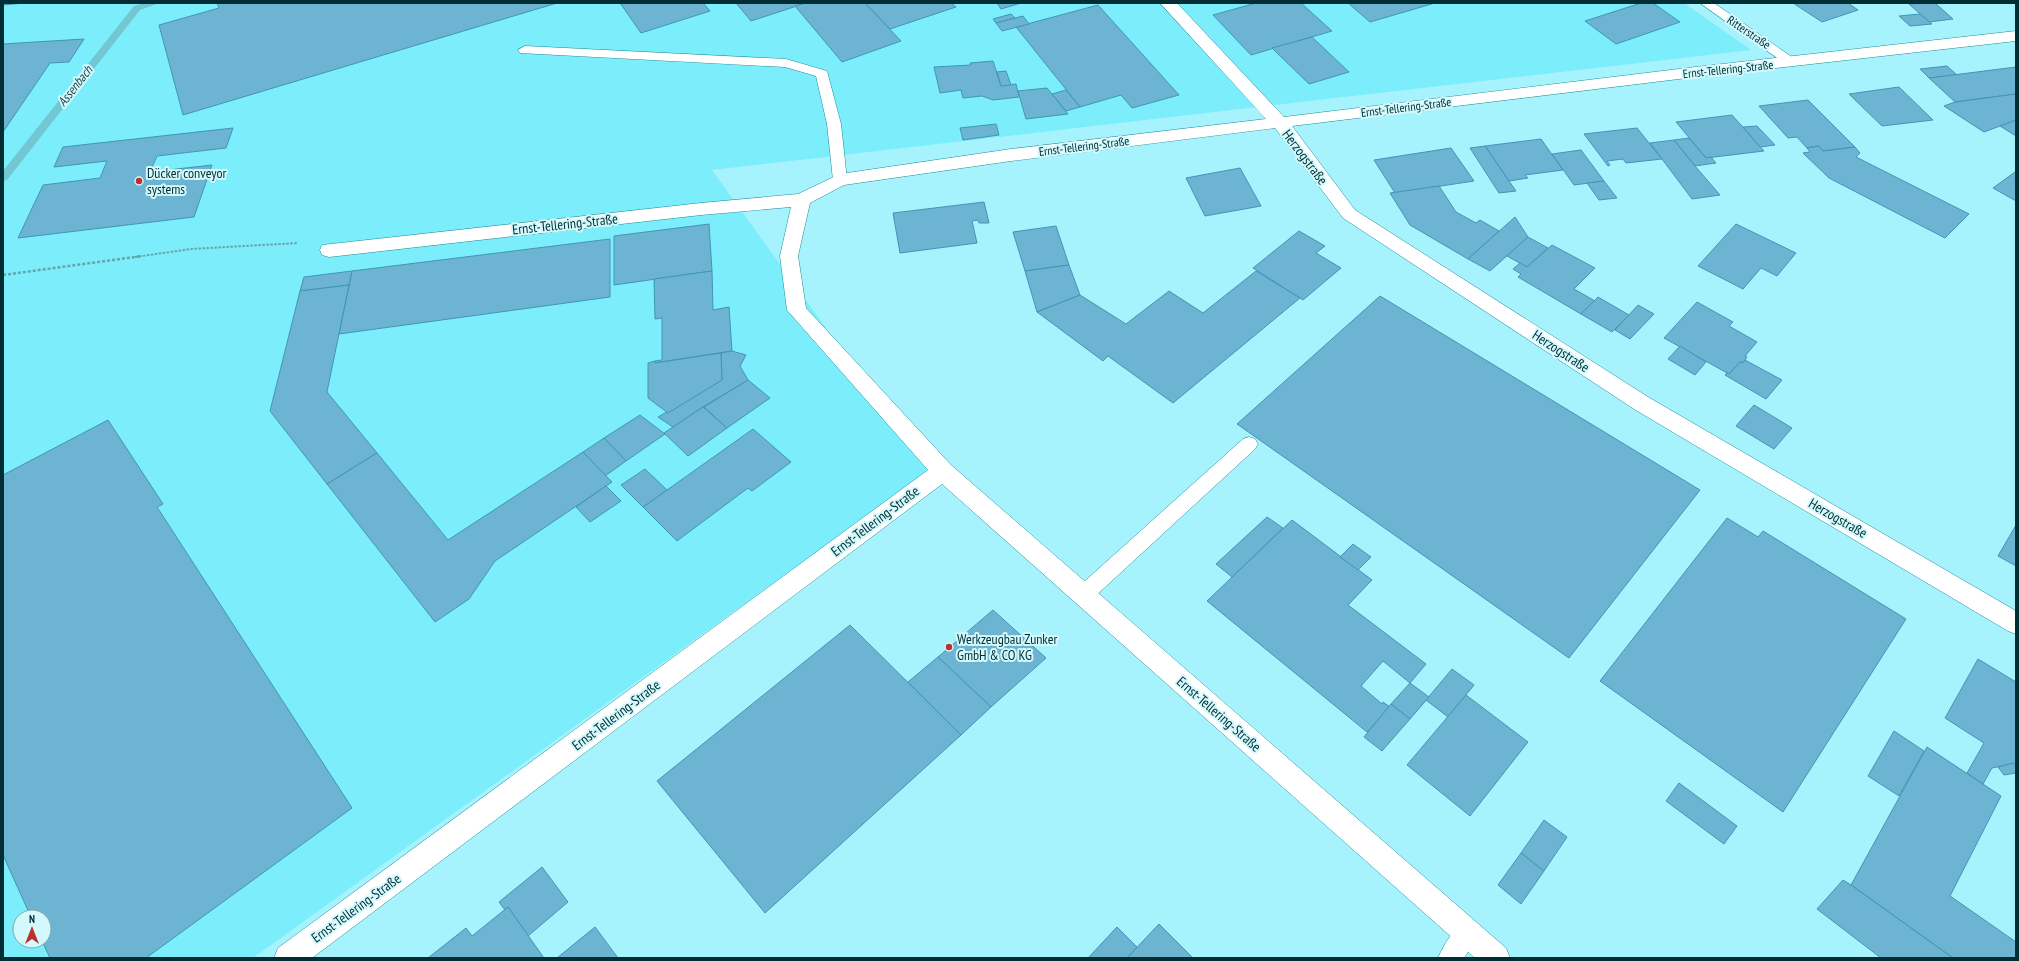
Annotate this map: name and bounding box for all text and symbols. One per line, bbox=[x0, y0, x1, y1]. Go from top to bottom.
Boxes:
street label: Ritterstraße bbox=[1724, 12, 1774, 52]
street label: Ernst-Tellering-Straße bbox=[1682, 57, 1774, 81]
water label: Assenbach bbox=[54, 61, 97, 110]
street label: Ernst-Tellering-Straße bbox=[1360, 94, 1452, 120]
street label: Herzogstraße bbox=[1278, 126, 1332, 188]
street label: Ernst-Tellering-Straße bbox=[1038, 133, 1130, 159]
place label: Dücker conveyor systems bbox=[147, 164, 227, 198]
marker: Dücker conveyor systems bbox=[134, 176, 144, 186]
street label: Ernst-Tellering-Straße bbox=[511, 209, 619, 238]
street label: Herzogstraße bbox=[1529, 326, 1593, 376]
street label: Ernst-Tellering-Straße bbox=[827, 482, 923, 560]
street label: Herzogstraße bbox=[1805, 494, 1871, 542]
place label: Werkzeugbau Zunker GmbH & CO KG bbox=[957, 630, 1057, 664]
marker: Werkzeugbau Zunker GmbH & CO KG bbox=[944, 642, 954, 652]
street label: Ernst-Tellering-Straße bbox=[1173, 672, 1265, 756]
street label: Ernst-Tellering-Straße bbox=[568, 676, 664, 754]
street label: Ernst-Tellering-Straße bbox=[308, 869, 404, 946]
north arrow bbox=[12, 909, 52, 949]
text: N bbox=[29, 912, 35, 926]

